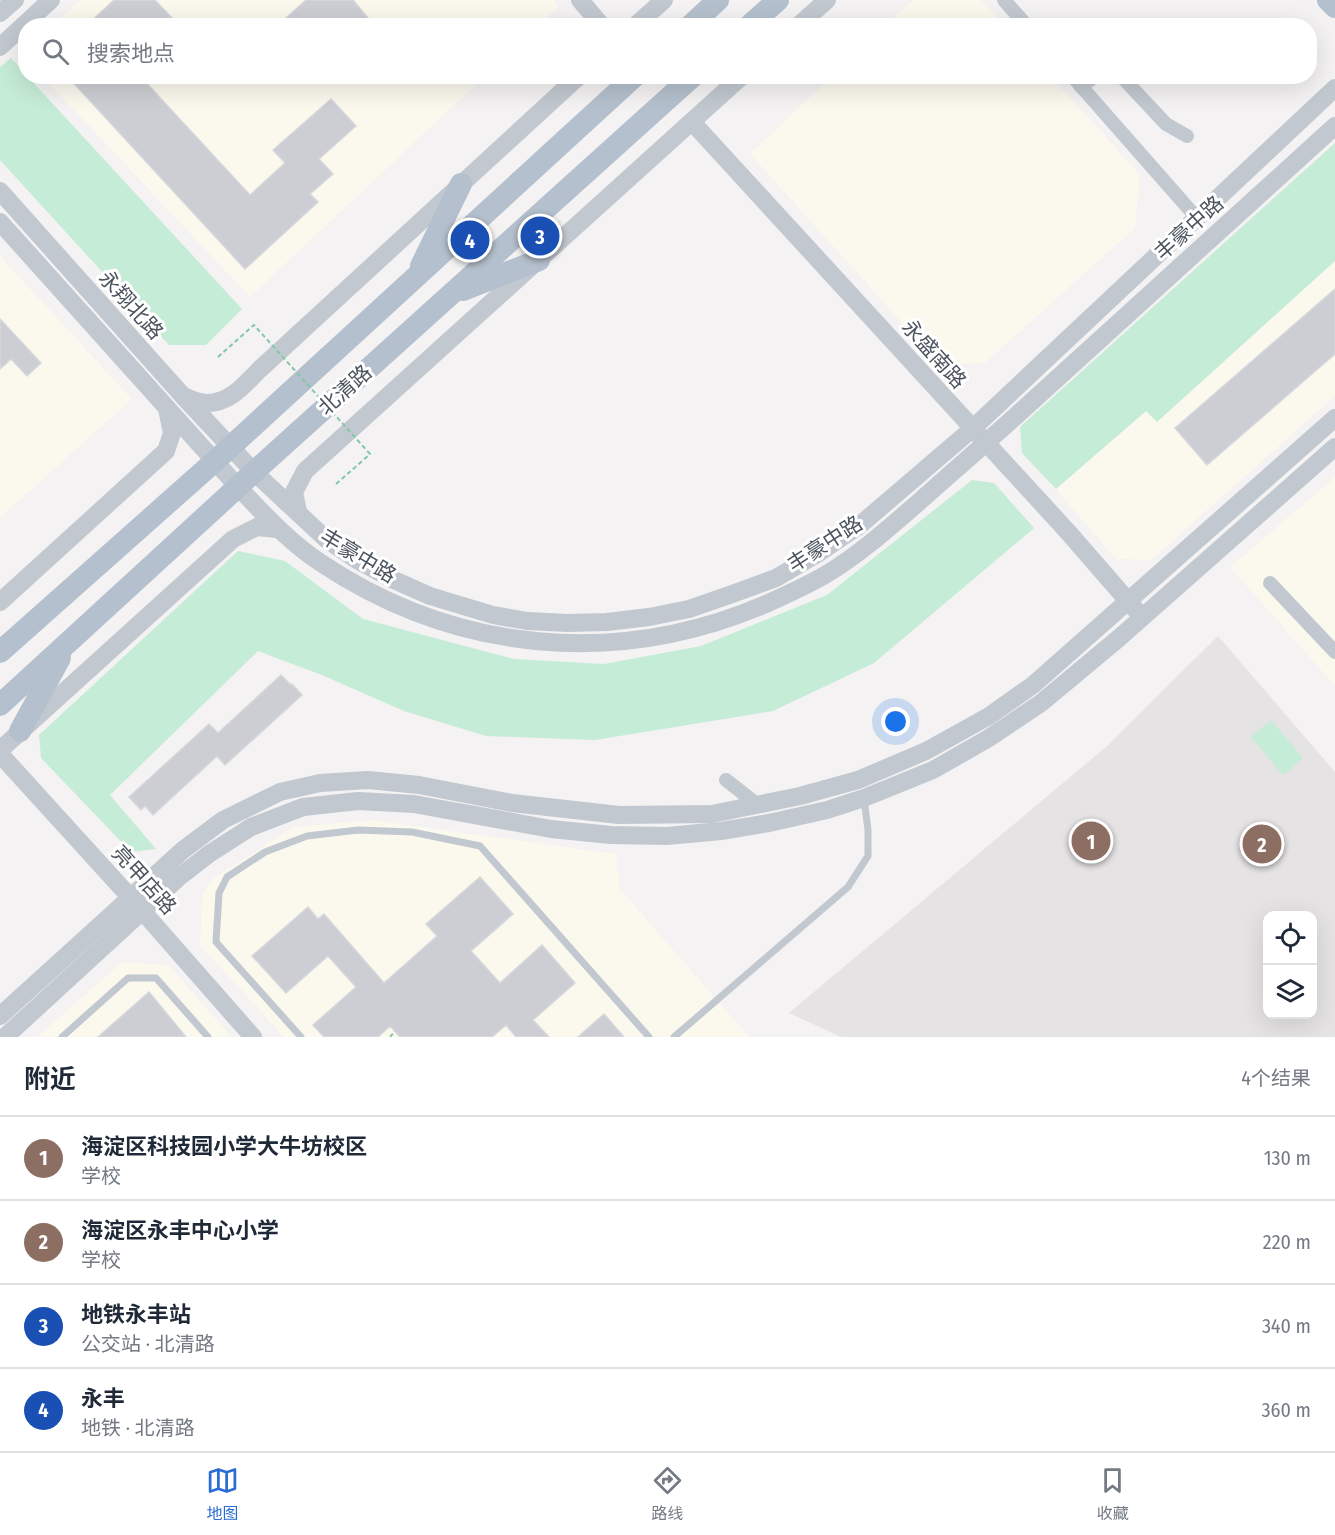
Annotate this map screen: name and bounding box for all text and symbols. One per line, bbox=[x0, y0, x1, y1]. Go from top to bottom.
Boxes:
search box bbox=[18, 18, 1317, 84]
icon: search bbox=[39, 35, 72, 68]
text: 搜索地点 bbox=[87, 40, 175, 67]
street label: 丰豪中路 bbox=[1149, 190, 1229, 266]
pin: 3 bbox=[520, 214, 560, 258]
pin: 4 bbox=[450, 218, 490, 262]
street label: 永翔北路 bbox=[93, 265, 169, 345]
street label: 永盛南路 bbox=[896, 314, 972, 394]
street label: 北清路 bbox=[313, 359, 377, 421]
street label: 丰豪中路 bbox=[783, 510, 867, 578]
street label: 丰豪中路 bbox=[315, 523, 401, 589]
your location bbox=[881, 707, 910, 736]
pin: 1 bbox=[1072, 818, 1110, 864]
pin: 2 bbox=[1242, 822, 1282, 866]
street label: 亮甲店路 bbox=[106, 840, 182, 920]
map controls bbox=[1263, 911, 1317, 1019]
button: locate bbox=[1263, 911, 1317, 965]
button: layers bbox=[1263, 965, 1317, 1019]
text: 附近 bbox=[24, 1064, 76, 1095]
text: 4个结果 bbox=[1241, 1066, 1311, 1090]
text: 海淀区科技园小学大牛坊校区 bbox=[81, 1133, 367, 1160]
text: 1 bbox=[39, 1146, 48, 1170]
text: 130 m bbox=[1264, 1146, 1311, 1170]
text: 学校 bbox=[81, 1164, 121, 1188]
text: 海淀区永丰中心小学 bbox=[81, 1217, 279, 1244]
text: 2 bbox=[39, 1230, 48, 1254]
text: 220 m bbox=[1263, 1230, 1311, 1254]
text: 学校 bbox=[81, 1248, 121, 1272]
text: 地铁永丰站 bbox=[81, 1301, 191, 1328]
text: 3 bbox=[39, 1314, 48, 1338]
text: 340 m bbox=[1262, 1314, 1311, 1338]
text: 公交站 · 北清路 bbox=[81, 1332, 215, 1356]
text: 永丰 bbox=[81, 1385, 125, 1412]
text: 4 bbox=[38, 1398, 49, 1422]
text: 360 m bbox=[1262, 1398, 1311, 1422]
text: 地铁 · 北清路 bbox=[81, 1416, 195, 1440]
tab: 地图 bbox=[206, 1464, 239, 1524]
tab: 路线 bbox=[651, 1464, 684, 1524]
tab: 收藏 bbox=[1096, 1464, 1129, 1524]

